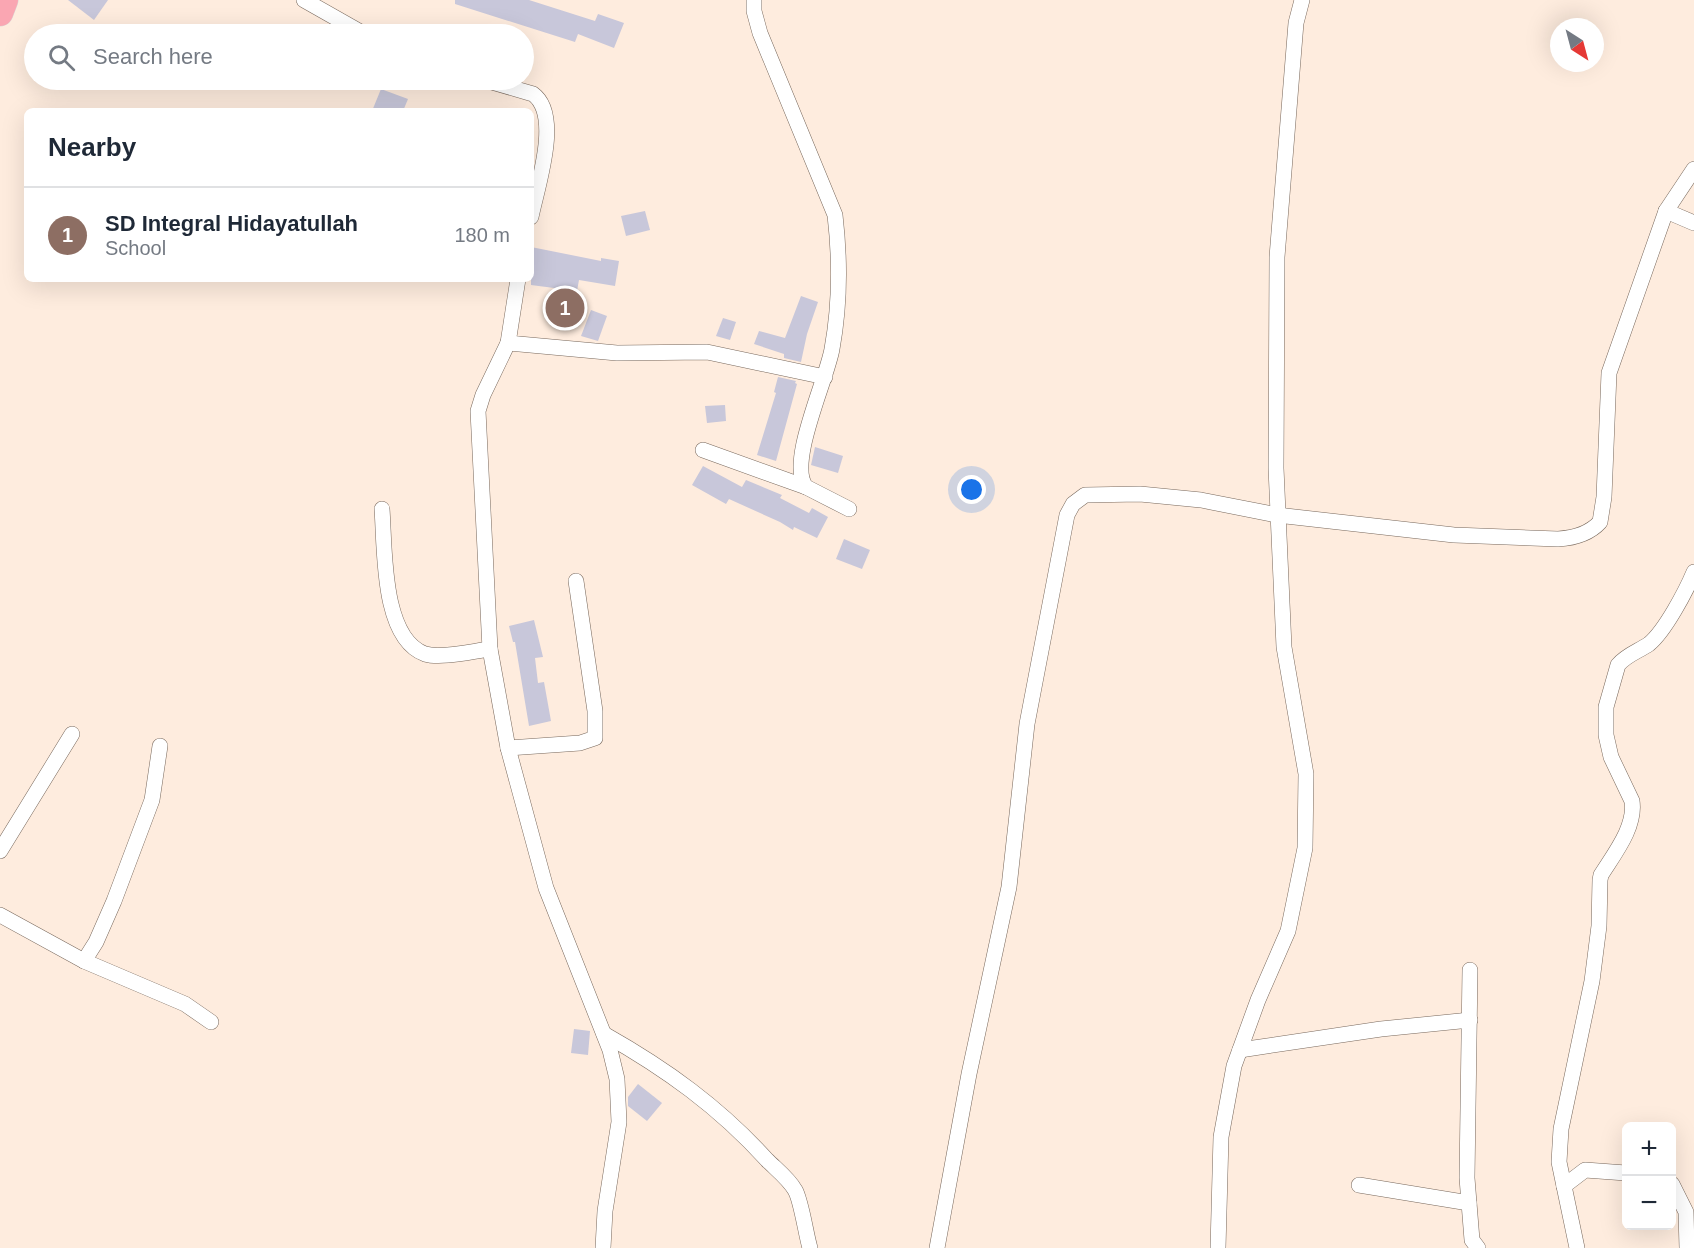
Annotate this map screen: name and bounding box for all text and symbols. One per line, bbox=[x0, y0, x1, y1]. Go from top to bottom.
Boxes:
north arrow bbox=[1550, 18, 1604, 72]
search box bbox=[24, 24, 534, 90]
icon: search bbox=[45, 41, 78, 74]
text: Search here bbox=[93, 44, 213, 69]
text: Nearby bbox=[48, 132, 136, 162]
text: SD Integral Hidayatullah bbox=[105, 211, 358, 236]
text: 1 bbox=[62, 224, 73, 246]
text: 180 m bbox=[454, 224, 510, 246]
text: School bbox=[105, 237, 166, 259]
pin: 1 bbox=[546, 286, 584, 330]
your location bbox=[957, 475, 986, 504]
map controls bbox=[1622, 1122, 1676, 1230]
button: + bbox=[1622, 1122, 1676, 1176]
button: − bbox=[1622, 1176, 1676, 1230]

